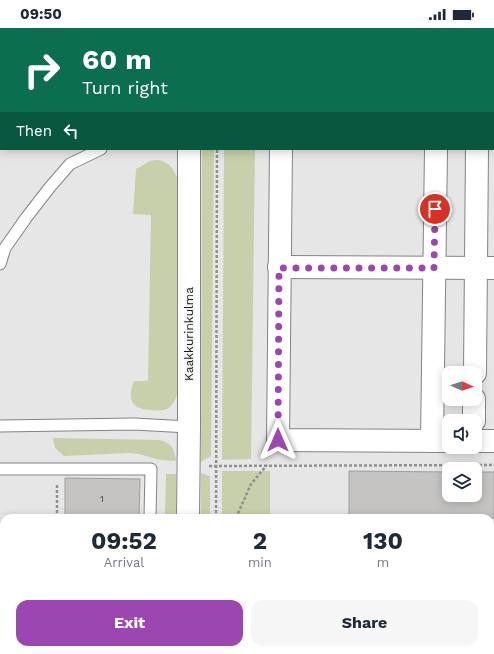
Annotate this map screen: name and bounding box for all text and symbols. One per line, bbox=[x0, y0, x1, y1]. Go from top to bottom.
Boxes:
text: 09:50 bbox=[20, 5, 62, 23]
text: 60 m bbox=[82, 43, 152, 76]
icon: right bbox=[16, 44, 68, 96]
text: Turn right bbox=[82, 77, 168, 98]
icon: left bbox=[60, 120, 82, 142]
text: Then bbox=[16, 122, 52, 140]
pin bbox=[418, 192, 452, 226]
icon: arrive bbox=[424, 198, 446, 220]
street label: Kaakkurinkulma bbox=[182, 287, 196, 381]
north arrow bbox=[442, 366, 482, 406]
map controls bbox=[442, 366, 482, 502]
button: sound bbox=[442, 414, 482, 454]
position arrow bbox=[257, 419, 299, 461]
button: layers bbox=[442, 462, 482, 502]
house number: 1 bbox=[100, 493, 104, 504]
text: 09:52 bbox=[91, 527, 157, 555]
text: 2 bbox=[253, 527, 267, 555]
text: 130 bbox=[363, 527, 403, 555]
text: Arrival bbox=[104, 555, 144, 570]
text: min bbox=[248, 555, 272, 570]
text: m bbox=[377, 555, 389, 570]
button: Exit bbox=[16, 600, 243, 646]
button: Share bbox=[251, 600, 478, 646]

